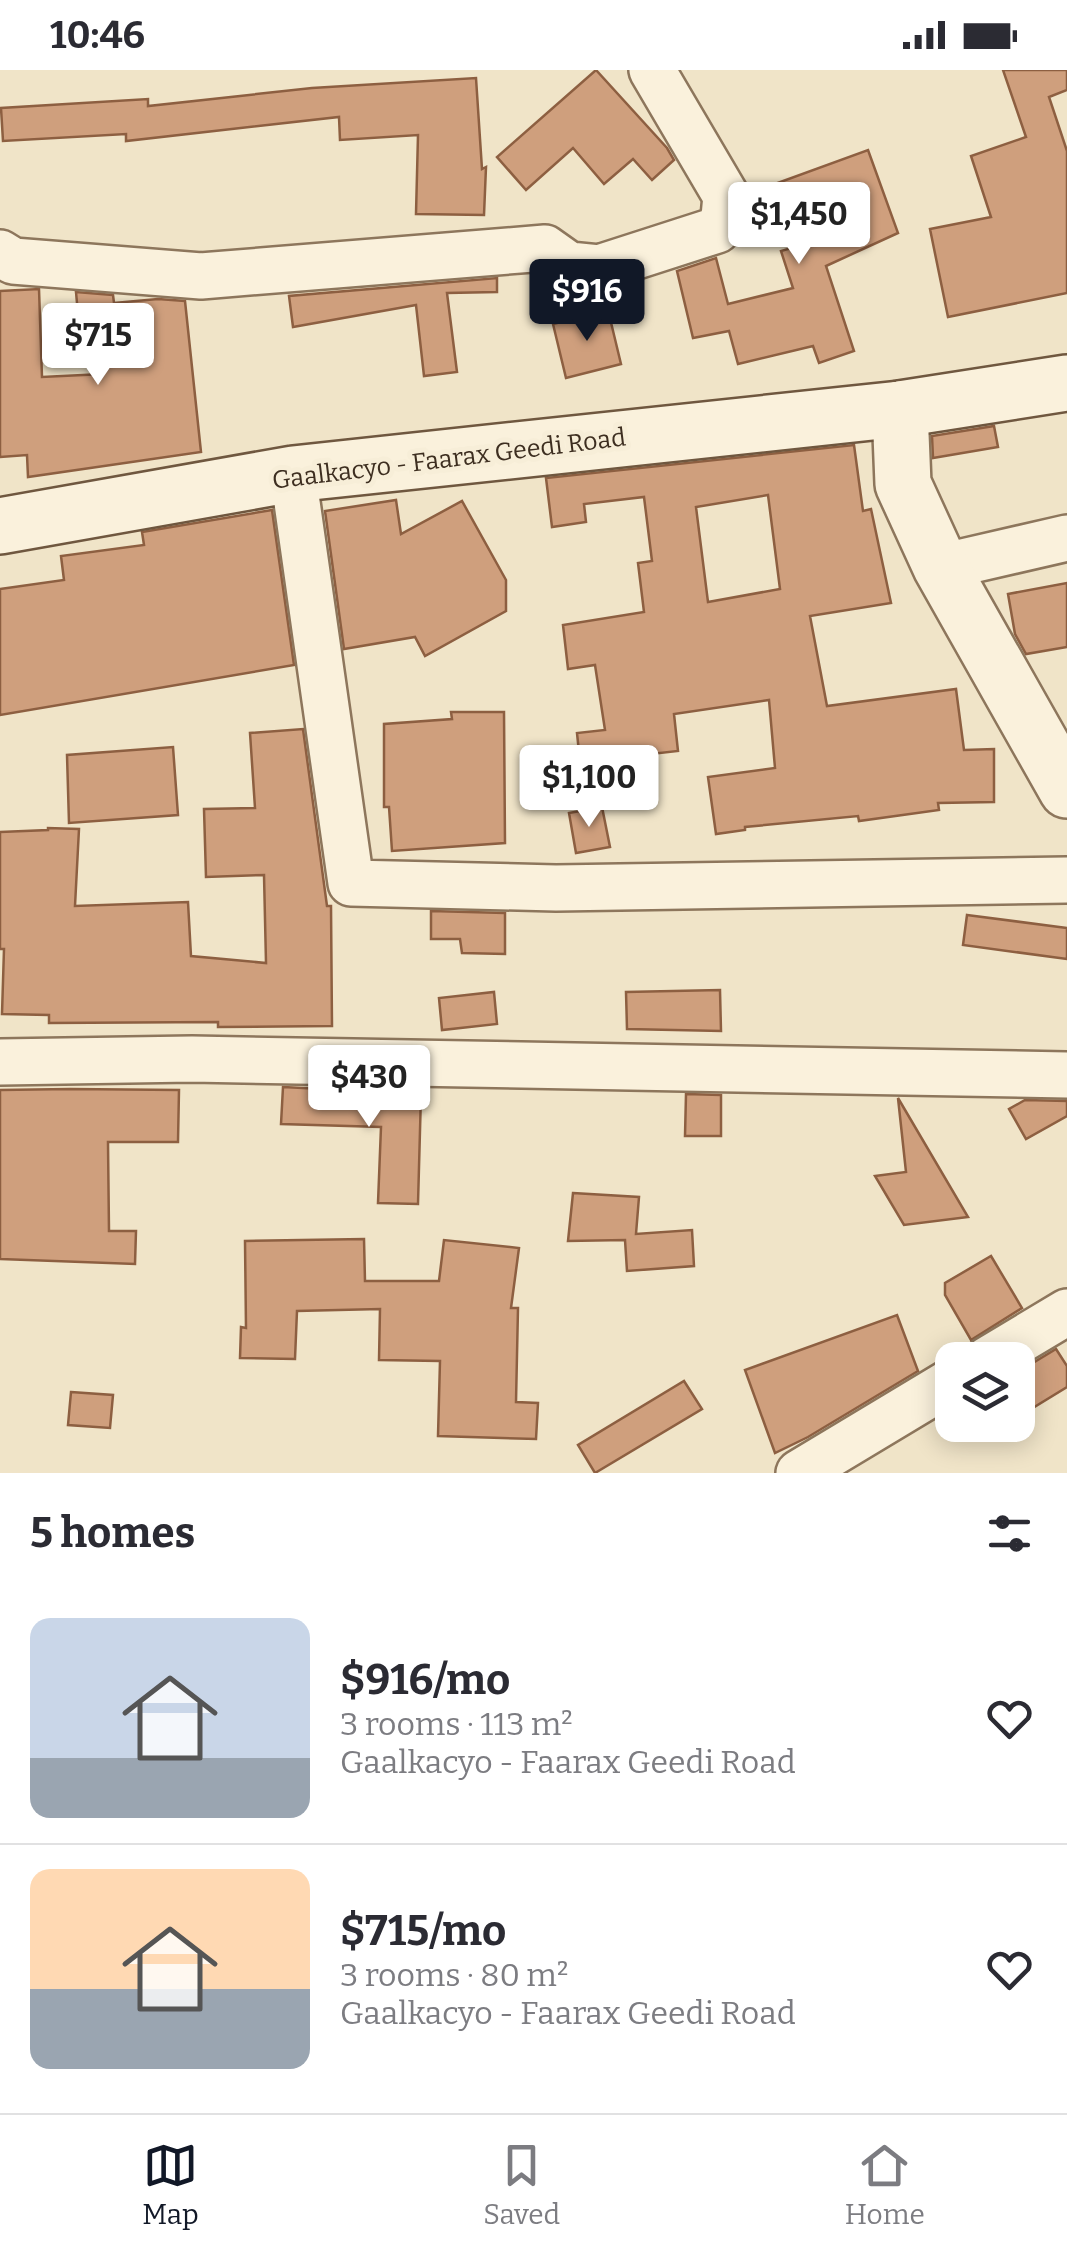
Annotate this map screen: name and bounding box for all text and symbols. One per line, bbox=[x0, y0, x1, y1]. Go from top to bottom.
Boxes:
text: 10:46 bbox=[50, 12, 145, 58]
pin: $1,450 bbox=[718, 182, 880, 267]
text: $1,450 bbox=[750, 195, 848, 233]
pin: $916 bbox=[528, 259, 646, 344]
text: $916 bbox=[551, 272, 623, 310]
pin: $715 bbox=[39, 303, 157, 388]
text: $715 bbox=[64, 316, 132, 354]
street label: Gaalkacyo - Faarax Geedi Road bbox=[271, 422, 628, 496]
pin: $1,100 bbox=[508, 745, 670, 830]
text: $1,100 bbox=[542, 758, 636, 796]
pin: $430 bbox=[310, 1045, 428, 1130]
text: $430 bbox=[330, 1058, 408, 1096]
map controls bbox=[935, 1342, 1035, 1442]
button: layers bbox=[935, 1342, 1035, 1442]
icon: filters bbox=[982, 1506, 1037, 1561]
text: 5 homes bbox=[30, 1508, 195, 1558]
text: $916/mo bbox=[340, 1655, 510, 1705]
icon: home bbox=[110, 1658, 230, 1778]
icon: heart bbox=[982, 1691, 1037, 1746]
text: 3 rooms · 113 m² bbox=[340, 1705, 573, 1743]
text: Gaalkacyo - Faarax Geedi Road bbox=[340, 1743, 796, 1781]
text: $715/mo bbox=[340, 1906, 506, 1956]
icon: home bbox=[110, 1909, 230, 2029]
icon: heart bbox=[982, 1942, 1037, 1997]
text: 3 rooms · 80 m² bbox=[340, 1956, 568, 1994]
text: Gaalkacyo - Faarax Geedi Road bbox=[340, 1994, 796, 2032]
tab: Map bbox=[142, 2138, 199, 2231]
tab: Saved bbox=[483, 2138, 560, 2231]
tab: Home bbox=[845, 2138, 925, 2231]

